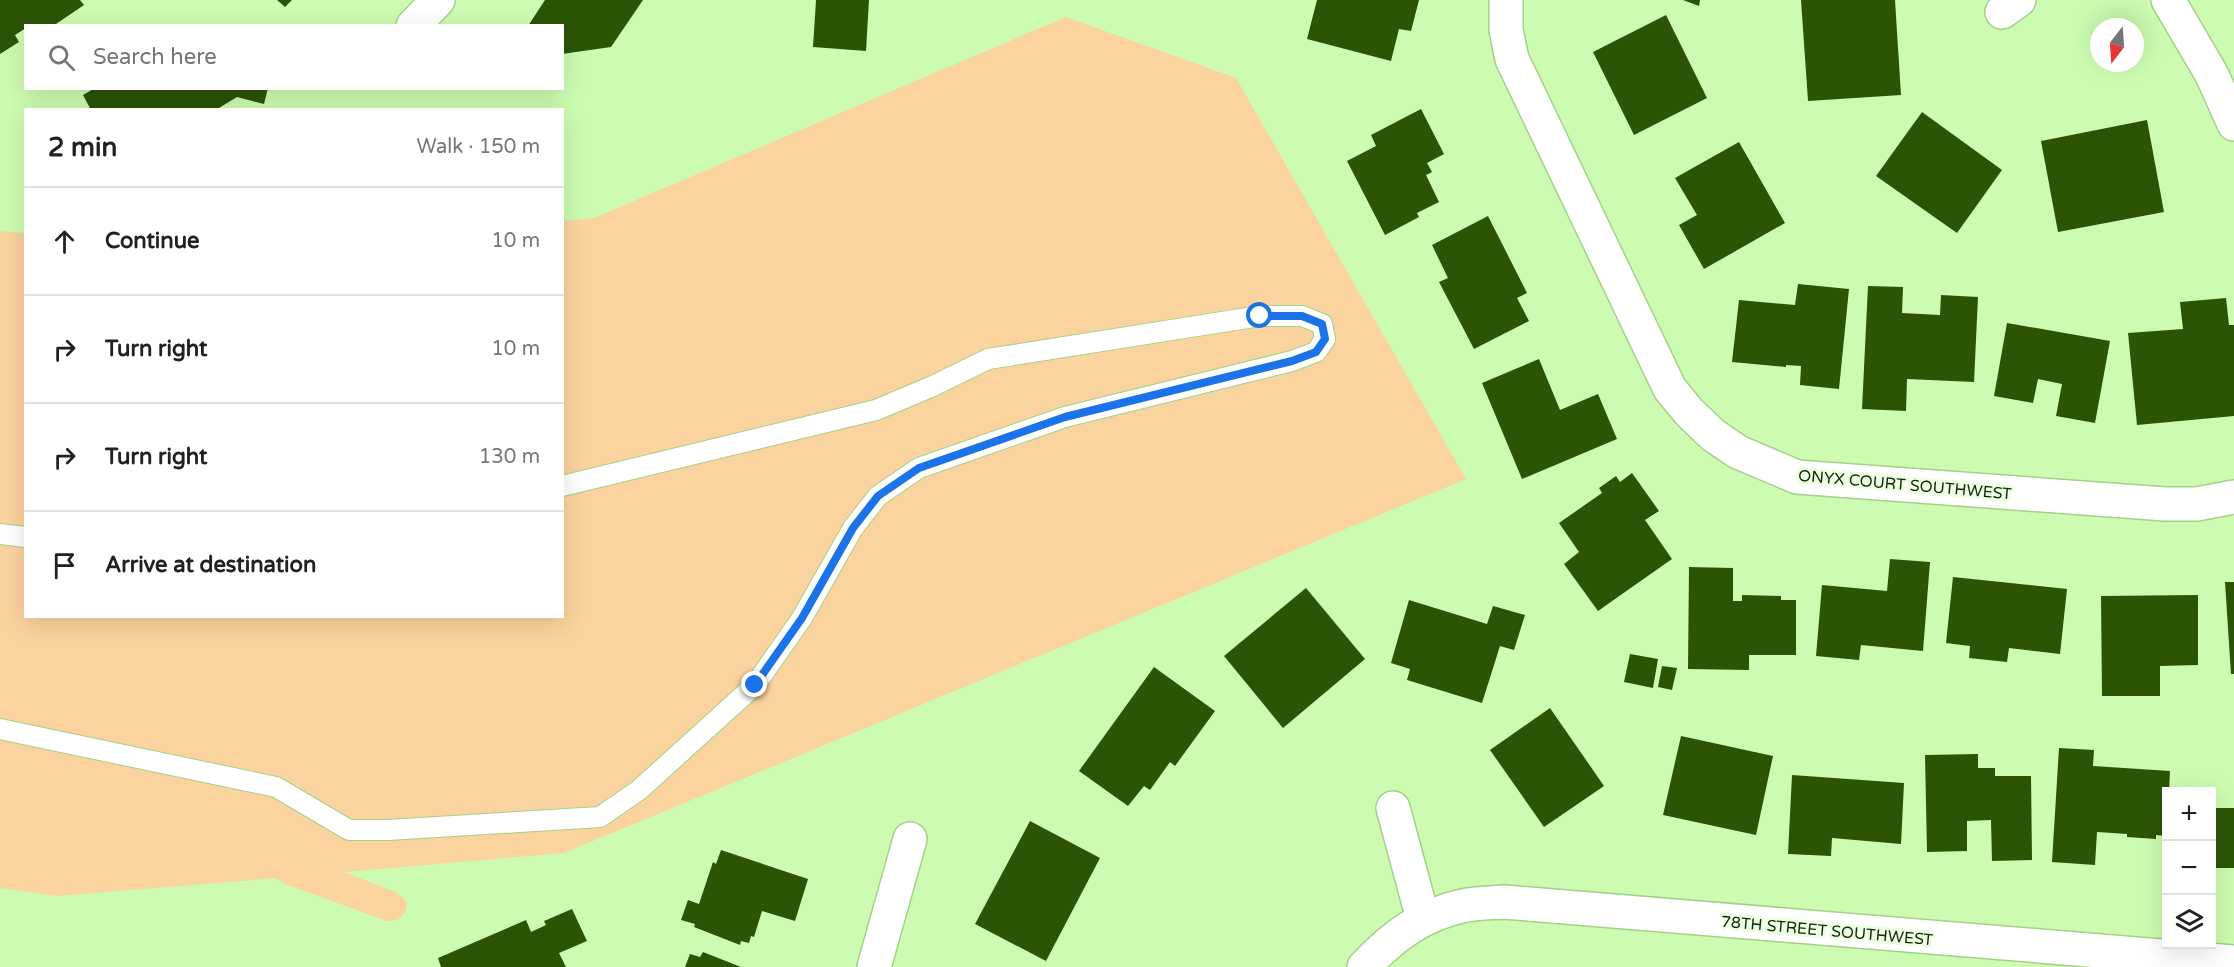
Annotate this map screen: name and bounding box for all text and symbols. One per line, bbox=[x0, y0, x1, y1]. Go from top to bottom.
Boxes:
north arrow bbox=[2090, 18, 2144, 72]
search box bbox=[24, 24, 564, 90]
icon: search bbox=[45, 41, 78, 74]
text: Search here bbox=[93, 44, 217, 70]
text: 2 min bbox=[48, 132, 117, 163]
text: Walk · 150 m bbox=[417, 135, 540, 159]
icon: ahead bbox=[48, 225, 81, 258]
text: Continue bbox=[105, 228, 200, 254]
text: 10 m bbox=[491, 229, 540, 253]
route start bbox=[1246, 302, 1272, 328]
icon: right bbox=[48, 333, 81, 366]
text: Turn right bbox=[105, 336, 207, 362]
text: 10 m bbox=[491, 337, 540, 361]
icon: right bbox=[48, 441, 81, 474]
text: Turn right bbox=[105, 444, 207, 470]
text: 130 m bbox=[479, 445, 540, 469]
street label: ONYX COURT SOUTHWEST bbox=[1797, 466, 2013, 504]
icon: arrive bbox=[48, 549, 81, 582]
text: Arrive at destination bbox=[105, 552, 316, 578]
route end bbox=[741, 671, 767, 697]
map controls bbox=[2162, 787, 2216, 949]
button: + bbox=[2162, 787, 2216, 841]
button: − bbox=[2162, 841, 2216, 895]
button: layers bbox=[2162, 895, 2216, 949]
street label: 78TH STREET SOUTHWEST bbox=[1720, 912, 1934, 950]

